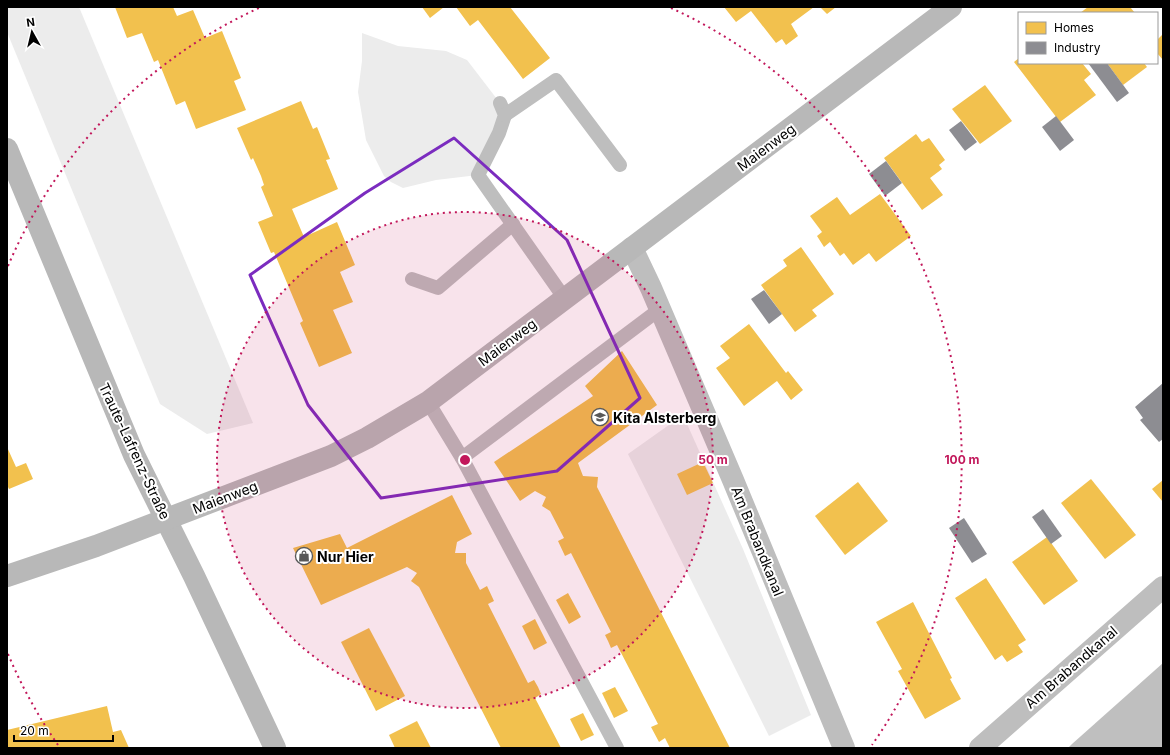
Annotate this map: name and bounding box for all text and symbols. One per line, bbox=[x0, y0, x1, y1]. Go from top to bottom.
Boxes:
north arrow bbox=[12, 12, 52, 52]
legend bbox=[1018, 12, 1158, 64]
text: N bbox=[25, 15, 36, 30]
text: Homes bbox=[1054, 20, 1094, 35]
text: Industry bbox=[1054, 40, 1101, 55]
street label: Maienweg bbox=[734, 120, 798, 174]
street label: Maienweg bbox=[475, 315, 539, 369]
street label: Traute-Lafrenz-Straße bbox=[96, 380, 174, 522]
school or university icon: Kita Alsterberg bbox=[590, 407, 610, 427]
place label: Kita Alsterberg bbox=[613, 409, 716, 426]
text: 50 m bbox=[698, 452, 728, 467]
text: 100 m bbox=[944, 452, 980, 467]
centre of rings bbox=[458, 453, 472, 467]
street label: Maienweg bbox=[190, 477, 260, 517]
street label: Am Brabandkanal bbox=[728, 484, 788, 598]
shop icon: Nur Hier bbox=[294, 546, 314, 566]
place label: Nur Hier bbox=[317, 548, 374, 565]
street label: Am Brabandkanal bbox=[1021, 622, 1121, 712]
scale bar bbox=[14, 717, 113, 743]
text: 20 m bbox=[20, 723, 49, 738]

